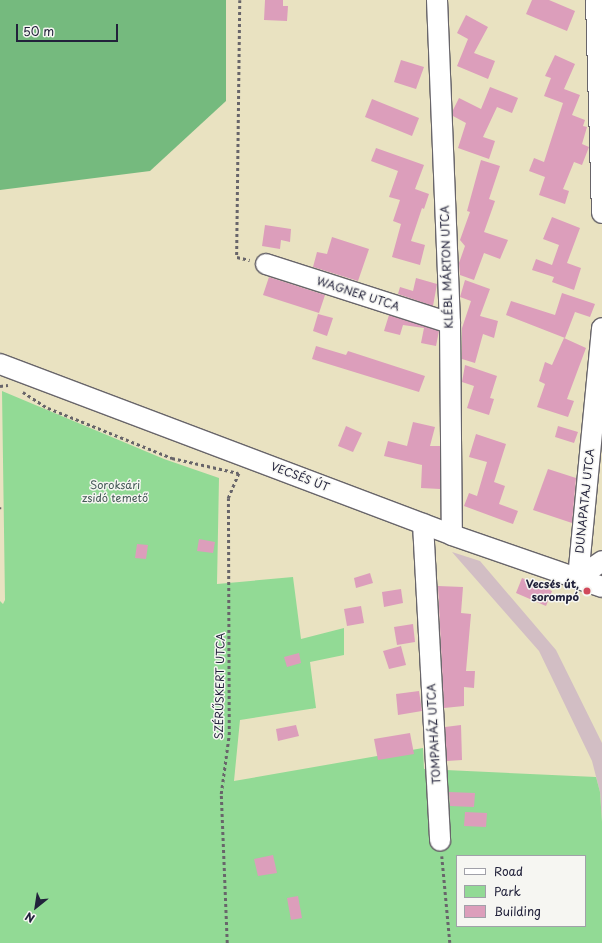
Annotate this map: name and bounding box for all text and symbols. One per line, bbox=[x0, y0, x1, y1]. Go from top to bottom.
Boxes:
scale bar bbox=[18, 16, 120, 42]
text: 50 m bbox=[23, 22, 54, 40]
street label: KLÉBL MÁRTON UTCA bbox=[438, 206, 456, 328]
street label: WAGNER UTCA bbox=[314, 274, 402, 314]
street label: DUNAPATAJ UTCA bbox=[573, 448, 597, 554]
street label: VECSÉS ÚT bbox=[269, 460, 331, 494]
park label: Soroksári zsidó temető bbox=[82, 479, 148, 505]
place label: Vecsés út, sorompó bbox=[526, 578, 579, 604]
marker: Vecsés út, sorompó bbox=[582, 586, 592, 596]
street label: SZÉRŰSKERT UTCA bbox=[212, 632, 228, 740]
street label: TOMPAHÁZ UTCA bbox=[425, 683, 443, 785]
legend bbox=[456, 855, 586, 927]
text: Road bbox=[494, 862, 523, 880]
text: Park bbox=[494, 882, 521, 900]
north arrow bbox=[16, 887, 56, 927]
text: Building bbox=[494, 902, 541, 920]
text: N bbox=[22, 908, 38, 927]

